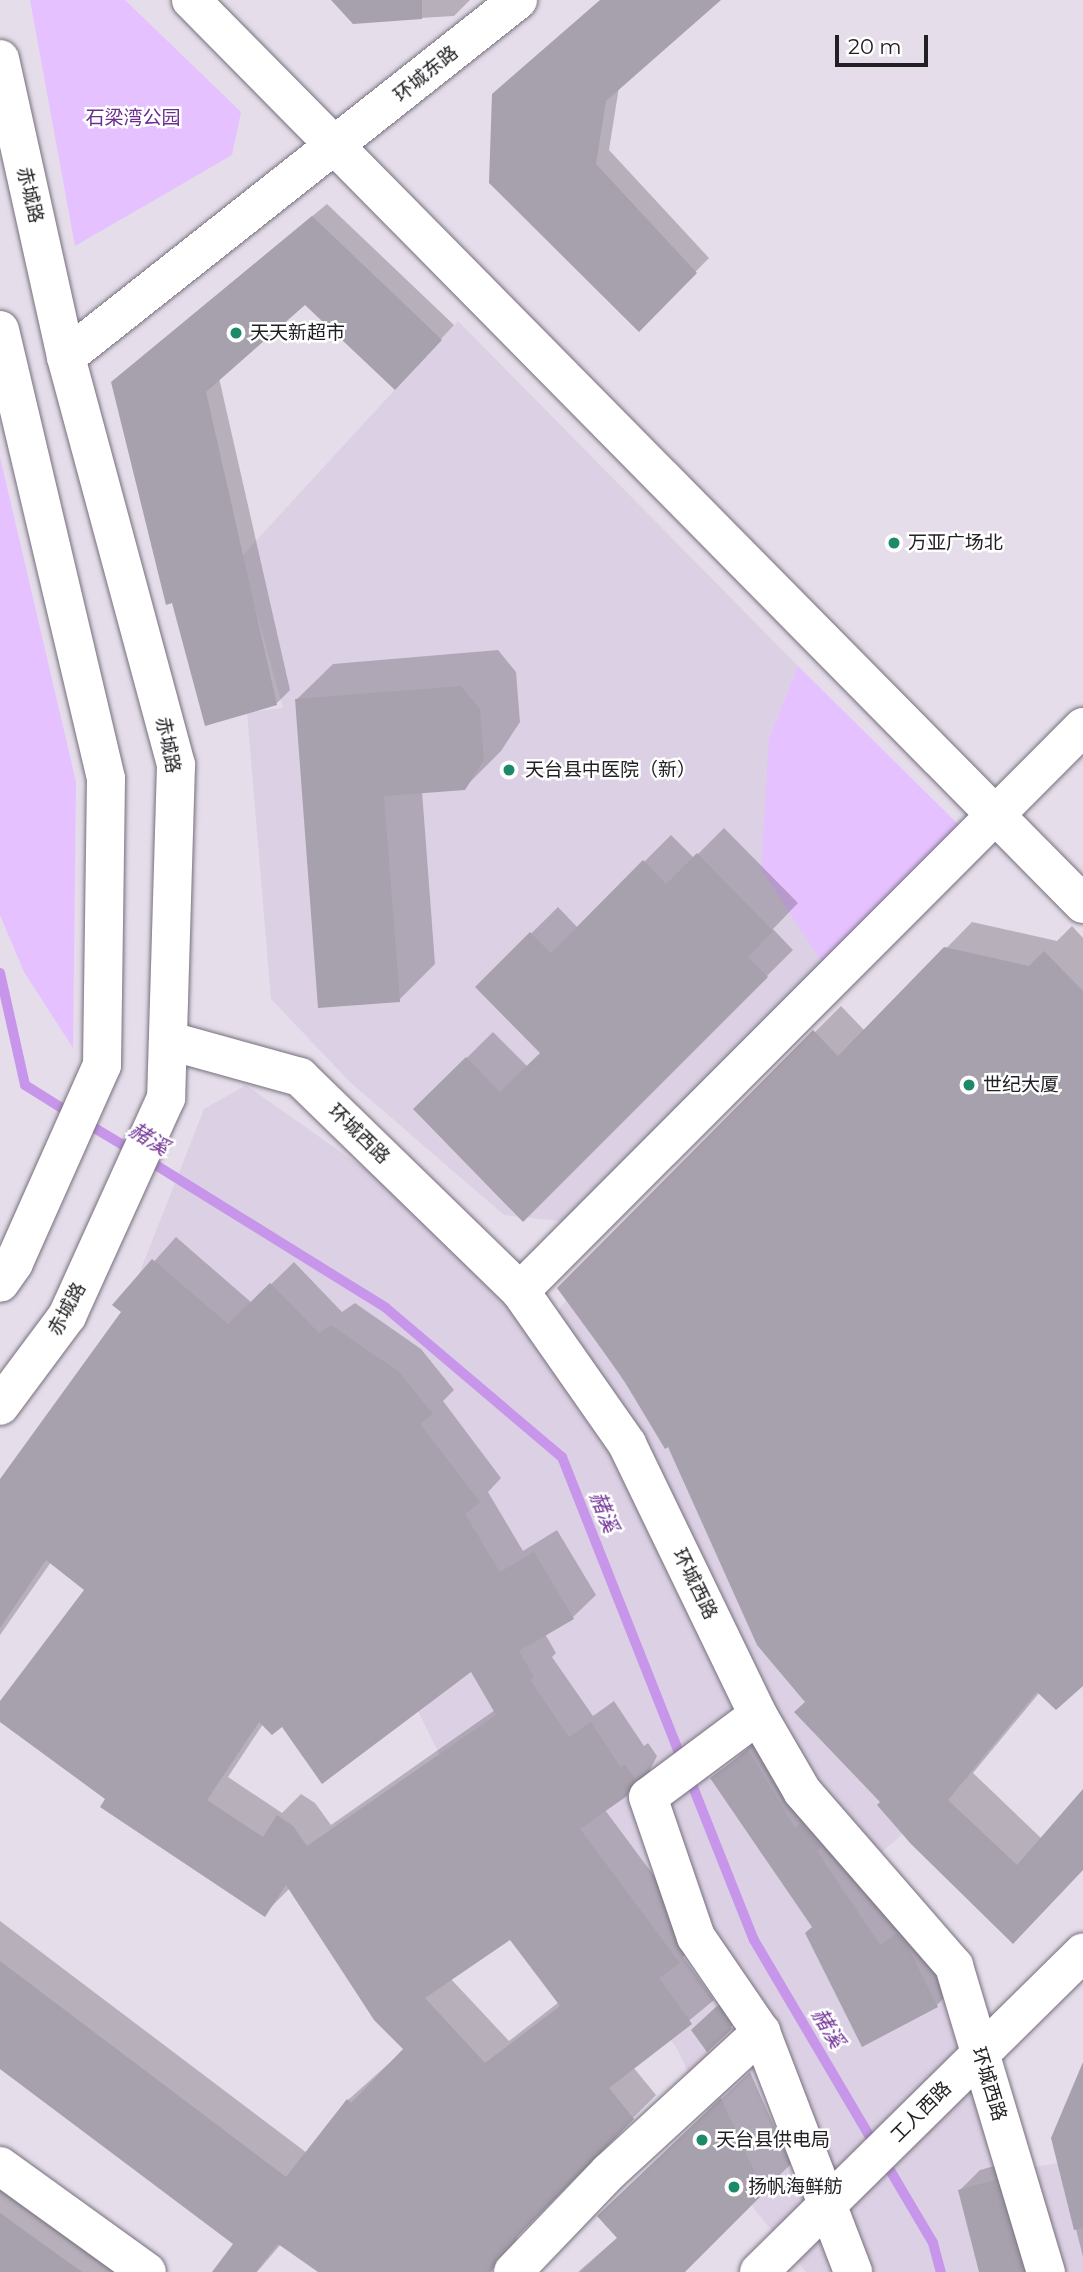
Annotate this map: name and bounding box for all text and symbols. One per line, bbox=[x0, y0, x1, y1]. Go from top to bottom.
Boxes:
scale bar bbox=[838, 21, 931, 65]
text: 20 m bbox=[848, 34, 902, 59]
street label: 环城东路 bbox=[389, 41, 463, 107]
park label: 石梁湾公园 bbox=[86, 107, 180, 129]
street label: 赤城路 bbox=[12, 165, 48, 225]
place label: 天天新超市 bbox=[250, 322, 345, 344]
marker: 天天新超市 bbox=[228, 325, 244, 341]
place label: 万亚广场北 bbox=[908, 532, 1003, 554]
marker: 万亚广场北 bbox=[886, 535, 902, 551]
street label: 赤城路 bbox=[151, 715, 185, 775]
place label: 天台县中医院（新） bbox=[525, 759, 696, 781]
marker: 天台县中医院（新） bbox=[499, 760, 519, 780]
place label: 世纪大厦 bbox=[983, 1074, 1059, 1096]
marker: 世纪大厦 bbox=[961, 1077, 977, 1093]
street label: 环城西路 bbox=[324, 1099, 394, 1169]
water label: 赭溪 bbox=[125, 1117, 173, 1161]
street label: 赤城路 bbox=[43, 1279, 91, 1339]
water label: 赭溪 bbox=[584, 1488, 624, 1536]
street label: 环城西路 bbox=[668, 1545, 722, 1623]
water label: 赭溪 bbox=[806, 2004, 850, 2052]
street label: 环城西路 bbox=[967, 2044, 1011, 2124]
street label: 工人西路 bbox=[886, 2077, 956, 2147]
place label: 天台县供电局 bbox=[716, 2129, 830, 2151]
marker: 天台县供电局 bbox=[694, 2132, 710, 2148]
place label: 扬帆海鲜舫 bbox=[748, 2176, 843, 2198]
marker: 扬帆海鲜舫 bbox=[726, 2179, 742, 2195]

